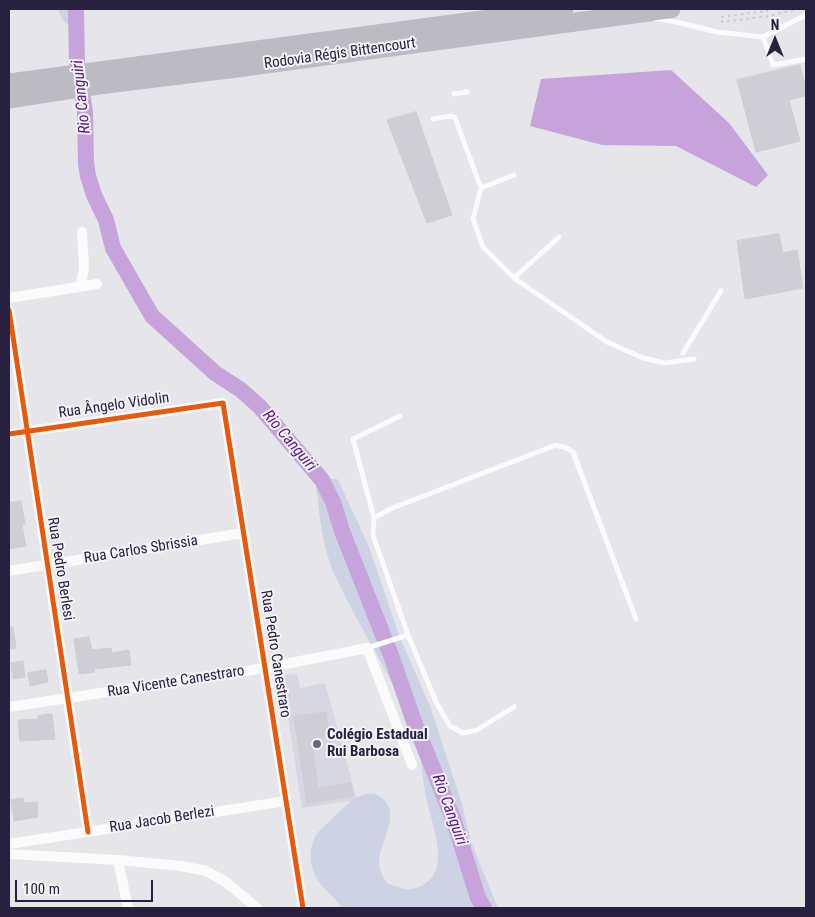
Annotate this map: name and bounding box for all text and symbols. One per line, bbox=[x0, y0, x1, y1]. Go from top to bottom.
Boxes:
north arrow bbox=[750, 15, 800, 65]
text: N bbox=[771, 17, 779, 33]
street label: Rodovia Régis Bittencourt bbox=[263, 34, 417, 74]
water label: Rio Canguiri bbox=[69, 59, 95, 135]
street label: Rua Ângelo Vidolin bbox=[58, 389, 170, 423]
water label: Rio Canguiri bbox=[258, 406, 320, 476]
street label: Rua Pedro Berlesi bbox=[43, 516, 77, 622]
street label: Rua Carlos Sbrissia bbox=[83, 532, 199, 568]
street label: Rua Pedro Canestraro bbox=[256, 589, 294, 719]
street label: Rua Vicente Canestraro bbox=[106, 662, 246, 702]
place label: Colégio Estadual Rui Barbosa bbox=[327, 726, 428, 761]
marker: Colégio Estadual Rui Barbosa bbox=[311, 738, 323, 750]
water label: Rio Canguiri bbox=[427, 772, 471, 848]
street label: Rua Jacob Berlezi bbox=[108, 803, 216, 837]
scale bar bbox=[18, 870, 155, 902]
text: 100 m bbox=[23, 880, 60, 898]

